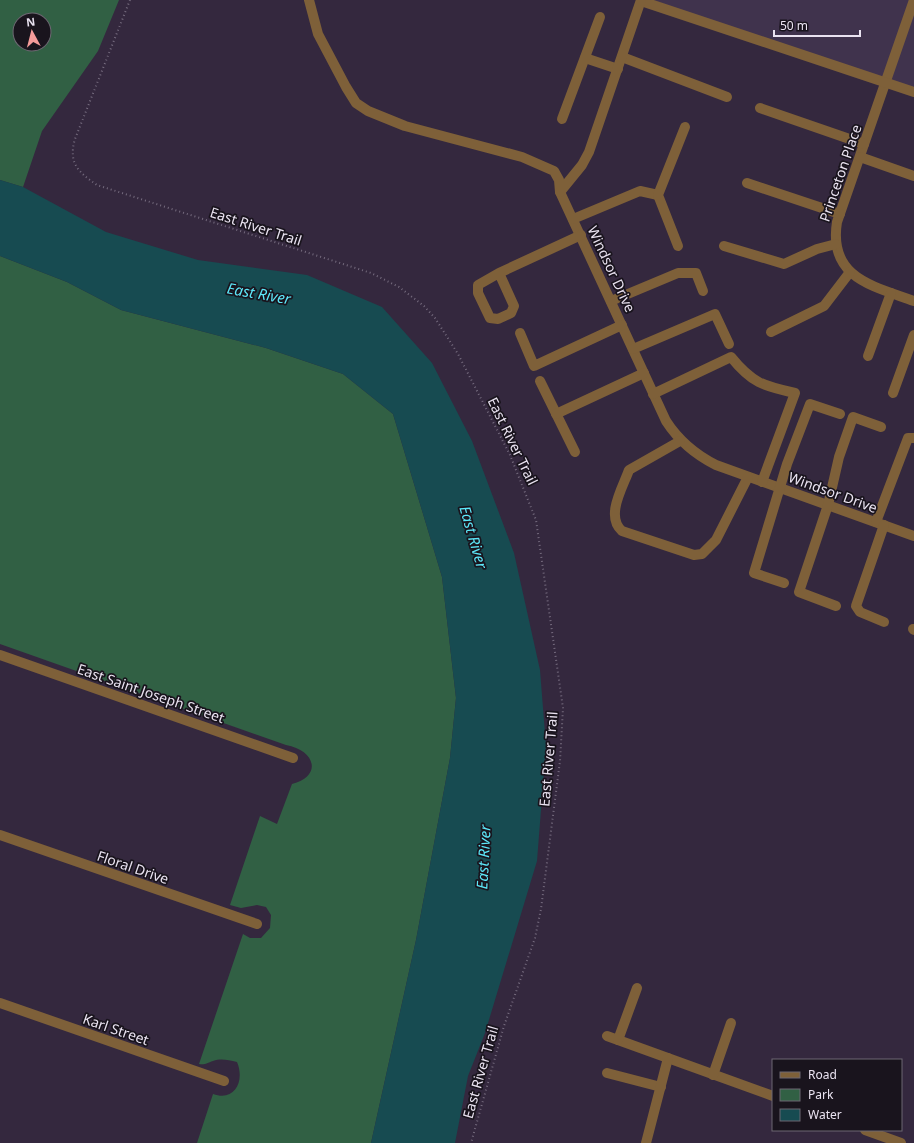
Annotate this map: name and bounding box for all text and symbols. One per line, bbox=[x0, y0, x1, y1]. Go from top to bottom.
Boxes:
north arrow bbox=[12, 12, 52, 52]
scale bar bbox=[774, 12, 860, 38]
text: N bbox=[25, 14, 36, 30]
text: 50 m bbox=[780, 17, 808, 34]
street label: Princeton Place bbox=[814, 122, 866, 224]
street label: East River Trail bbox=[208, 202, 304, 250]
street label: Windsor Drive bbox=[584, 223, 640, 315]
water label: East River bbox=[225, 278, 294, 309]
street label: East River Trail bbox=[484, 394, 542, 488]
street label: Windsor Drive bbox=[786, 467, 880, 517]
water label: East River bbox=[455, 503, 493, 572]
street label: East Saint Joseph Street bbox=[75, 659, 227, 727]
street label: East River Trail bbox=[534, 711, 562, 807]
water label: East River bbox=[471, 823, 495, 890]
street label: Floral Drive bbox=[95, 846, 171, 888]
street label: Karl Street bbox=[80, 1009, 152, 1049]
street label: East River Trail bbox=[458, 1024, 502, 1120]
legend bbox=[772, 1059, 902, 1131]
text: Road bbox=[808, 1066, 837, 1083]
text: Park bbox=[808, 1086, 834, 1103]
text: Water bbox=[808, 1106, 842, 1123]

